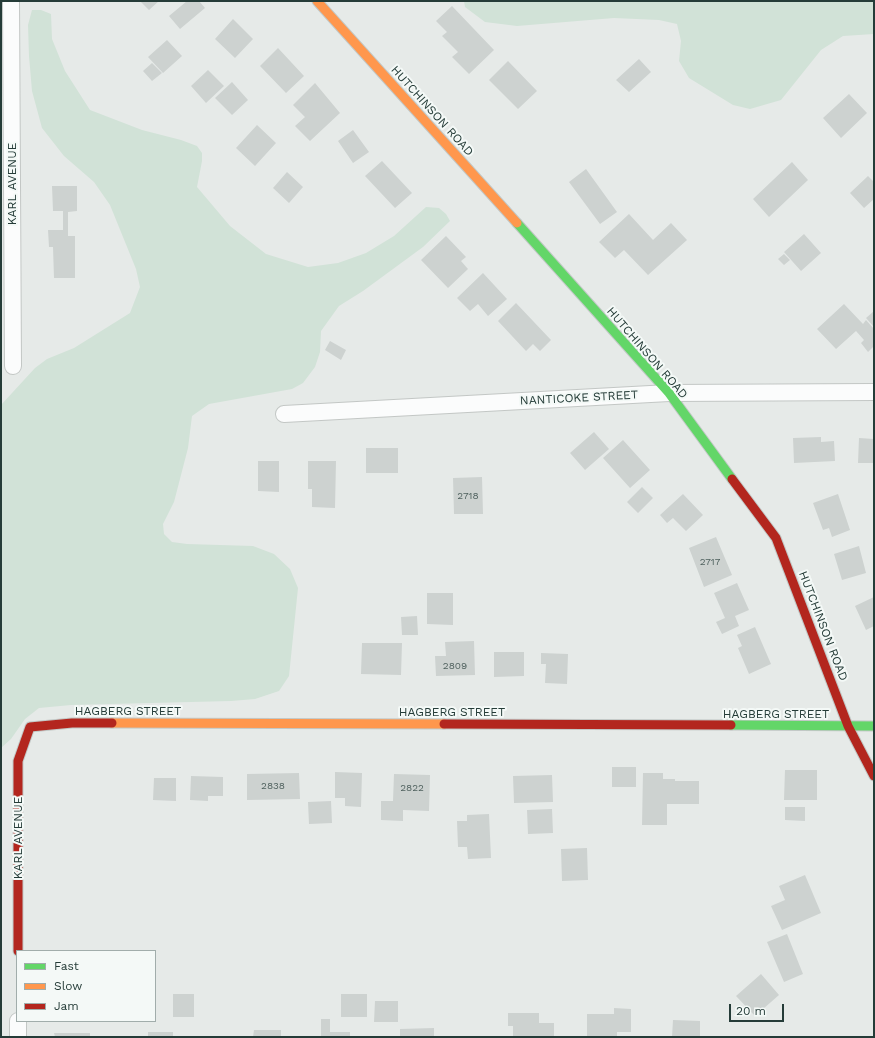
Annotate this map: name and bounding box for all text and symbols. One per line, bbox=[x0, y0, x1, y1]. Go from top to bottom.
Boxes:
street label: HUTCHINSON ROAD bbox=[388, 63, 476, 159]
street label: KARL AVENUE bbox=[5, 143, 19, 225]
street label: HUTCHINSON ROAD bbox=[603, 304, 691, 402]
street label: NANTICOKE STREET bbox=[520, 388, 638, 408]
house number: 2718 bbox=[457, 490, 479, 502]
house number: 2717 bbox=[700, 556, 720, 568]
street label: HUTCHINSON ROAD bbox=[795, 569, 851, 683]
house number: 2809 bbox=[443, 660, 467, 672]
street label: HAGBERG STREET bbox=[75, 704, 181, 718]
street label: HAGBERG STREET bbox=[399, 705, 505, 719]
street label: HAGBERG STREET bbox=[723, 707, 829, 721]
house number: 2838 bbox=[261, 780, 285, 792]
house number: 2822 bbox=[400, 782, 424, 794]
street label: KARL AVENUE bbox=[11, 797, 25, 879]
legend bbox=[16, 950, 156, 1022]
text: Fast bbox=[54, 959, 79, 973]
text: Slow bbox=[54, 979, 82, 993]
scale bar bbox=[731, 996, 786, 1022]
text: Jam bbox=[54, 999, 79, 1013]
text: 20 m bbox=[736, 1004, 766, 1018]

